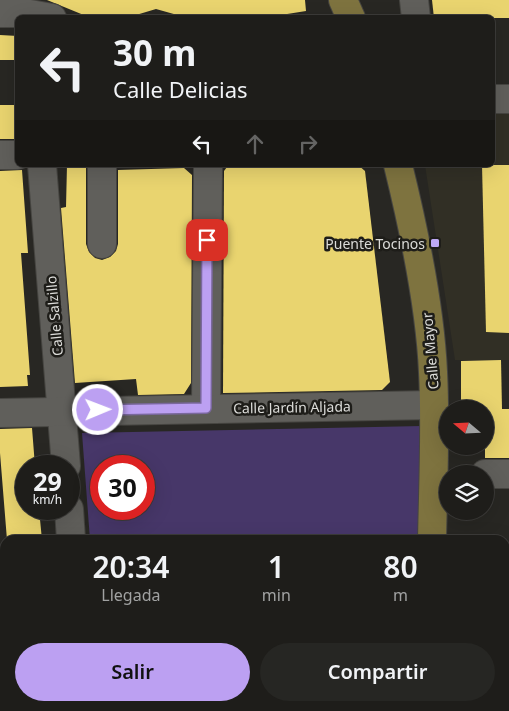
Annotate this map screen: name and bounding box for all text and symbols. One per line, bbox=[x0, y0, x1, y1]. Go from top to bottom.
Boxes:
text: 30 m bbox=[113, 29, 196, 76]
icon: left bbox=[30, 35, 95, 100]
text: Calle Delicias bbox=[113, 74, 248, 104]
icon: left bbox=[188, 130, 216, 158]
icon: ahead bbox=[241, 130, 269, 158]
icon: right bbox=[294, 130, 322, 158]
pin bbox=[186, 219, 228, 261]
icon: arrive bbox=[193, 226, 221, 254]
place label: Puente Tocinos bbox=[325, 234, 425, 253]
marker: Puente Tocinos bbox=[429, 237, 441, 249]
street label: Calle Salzillo bbox=[41, 275, 67, 357]
street label: Calle Mayor bbox=[417, 311, 443, 390]
position arrow bbox=[71, 383, 123, 435]
street label: Calle Jardín Aljada bbox=[233, 396, 351, 418]
north arrow bbox=[439, 400, 494, 455]
map controls bbox=[439, 400, 494, 520]
speed limit sign: 30 bbox=[90, 455, 155, 520]
text: 29 bbox=[33, 464, 62, 498]
button: layers bbox=[439, 465, 494, 520]
text: km/h bbox=[33, 491, 62, 508]
text: 20:34 bbox=[92, 546, 169, 587]
text: 1 bbox=[268, 546, 285, 587]
text: 80 bbox=[383, 546, 418, 587]
text: Llegada bbox=[101, 584, 160, 606]
text: min bbox=[262, 584, 291, 606]
text: m bbox=[393, 584, 408, 606]
button: Salir bbox=[15, 643, 250, 701]
button: Compartir bbox=[260, 643, 495, 701]

